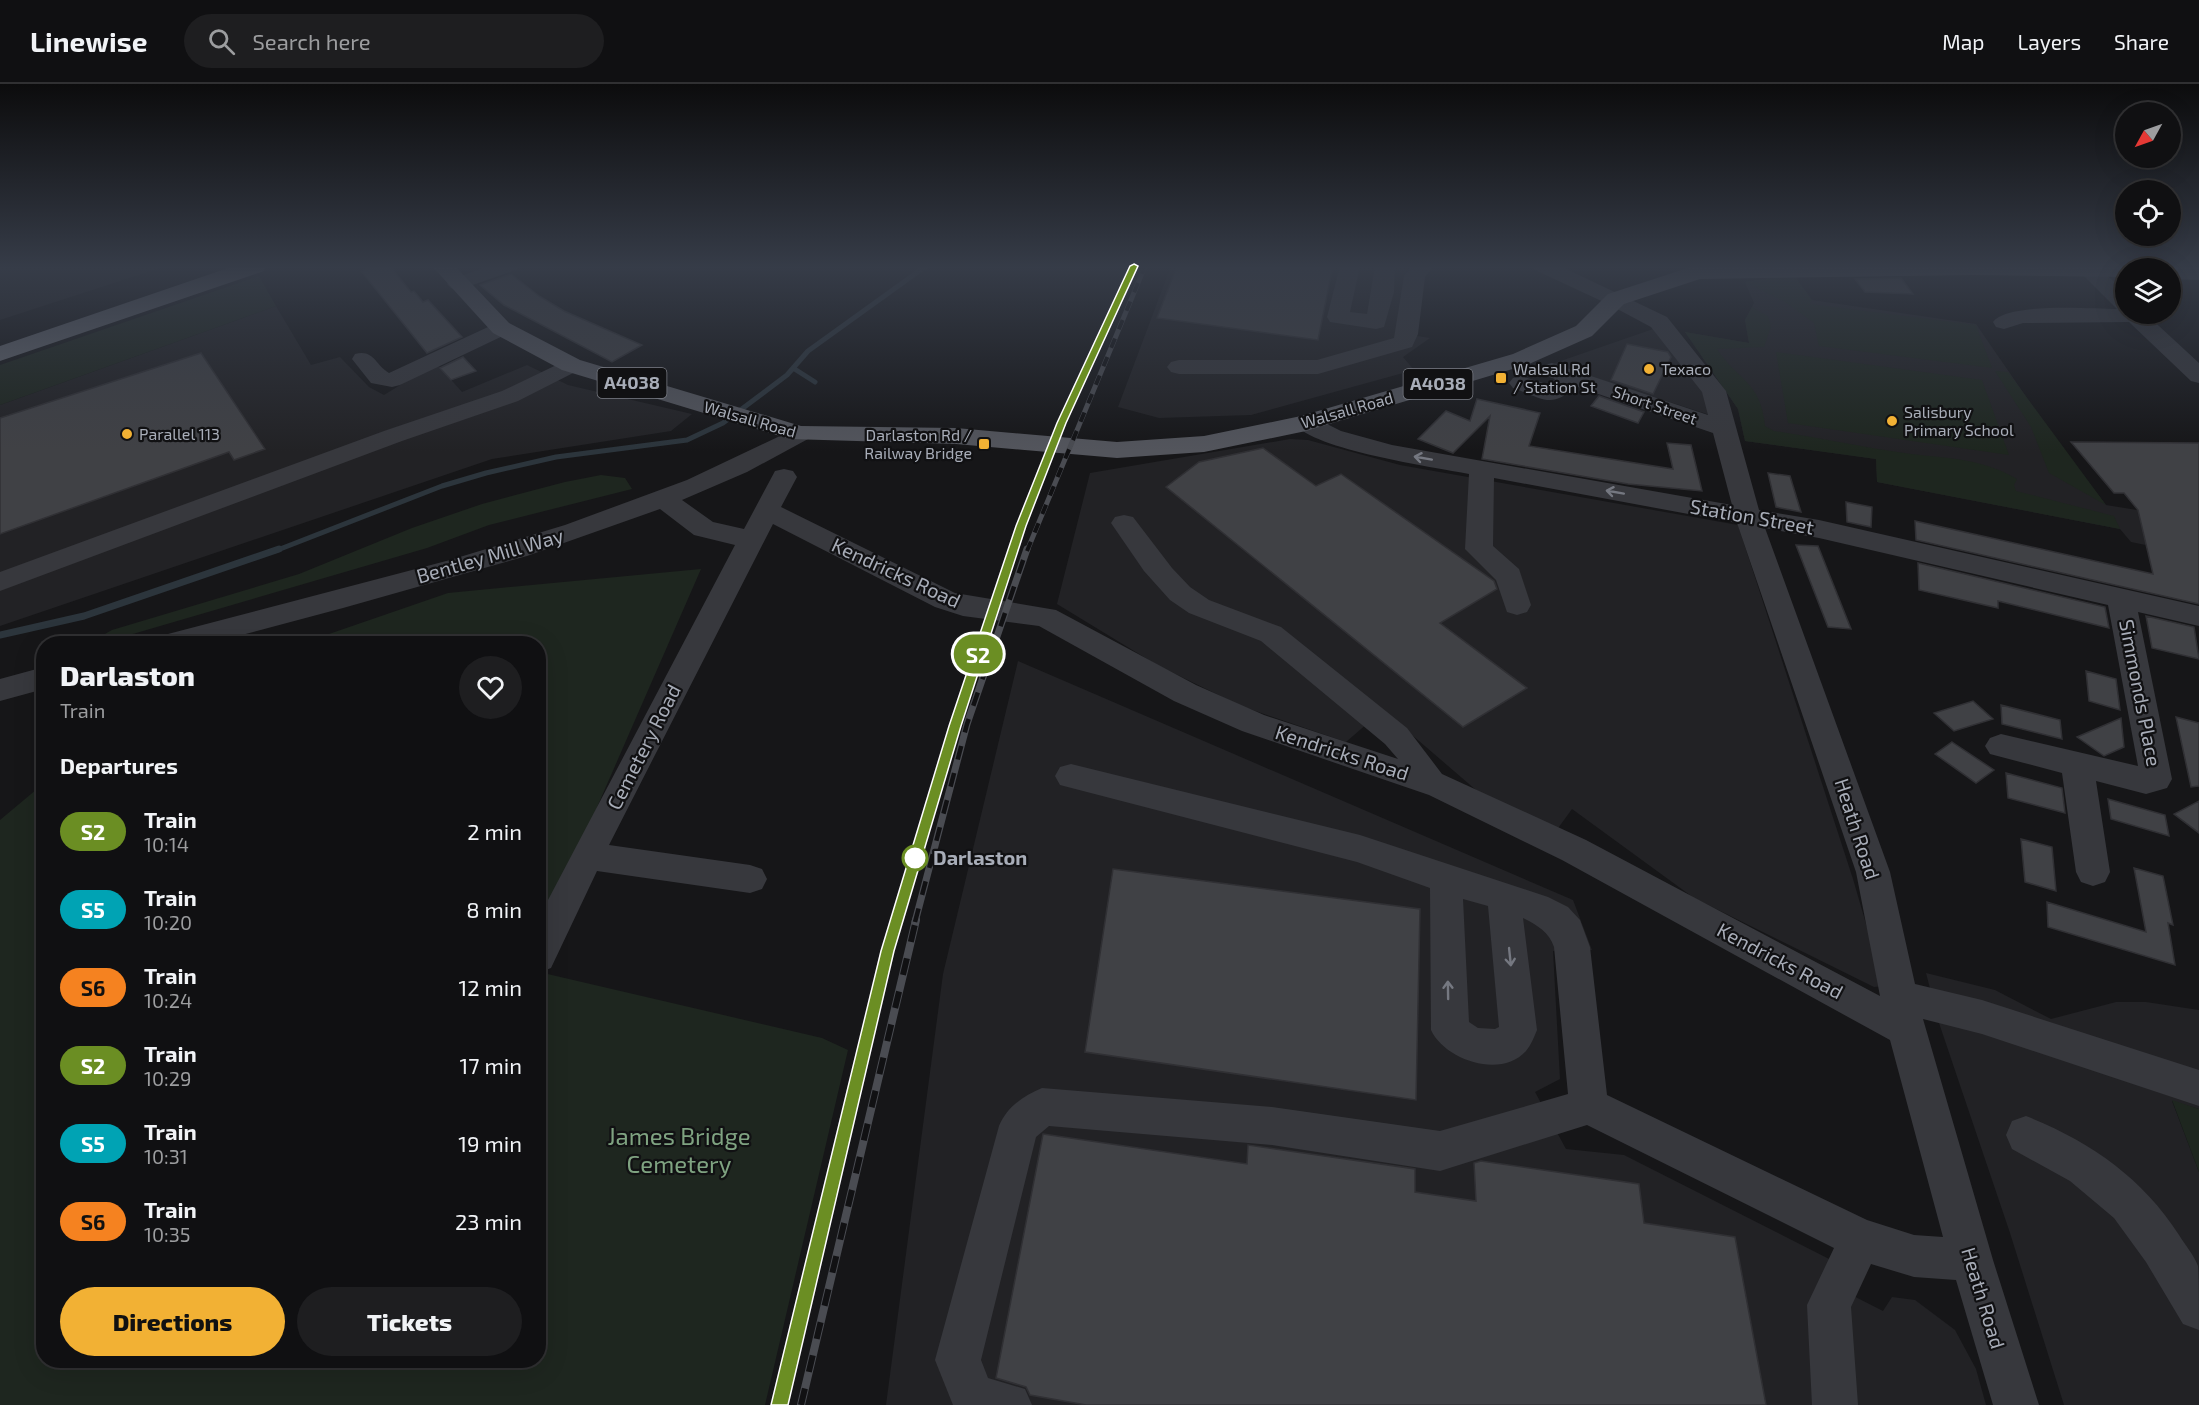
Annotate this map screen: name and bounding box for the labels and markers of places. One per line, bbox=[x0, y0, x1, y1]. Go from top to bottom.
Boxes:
place label: Walsall Rd / Station St bbox=[1513, 359, 1596, 396]
place label: Texaco bbox=[1661, 359, 1711, 378]
marker: Texaco bbox=[1642, 362, 1656, 376]
marker: Walsall Rd / Station St bbox=[1494, 371, 1508, 385]
place label: Salisbury Primary School bbox=[1904, 402, 2014, 439]
marker: Salisbury Primary School bbox=[1885, 414, 1899, 428]
place label: Parallel 113 bbox=[139, 424, 220, 443]
place label: Darlaston Rd / Railway Bridge bbox=[864, 425, 972, 462]
marker: Parallel 113 bbox=[120, 427, 134, 441]
marker: Darlaston Rd / Railway Bridge bbox=[977, 437, 991, 451]
marker: Darlaston bbox=[902, 845, 928, 871]
place label: Darlaston bbox=[933, 845, 1027, 869]

